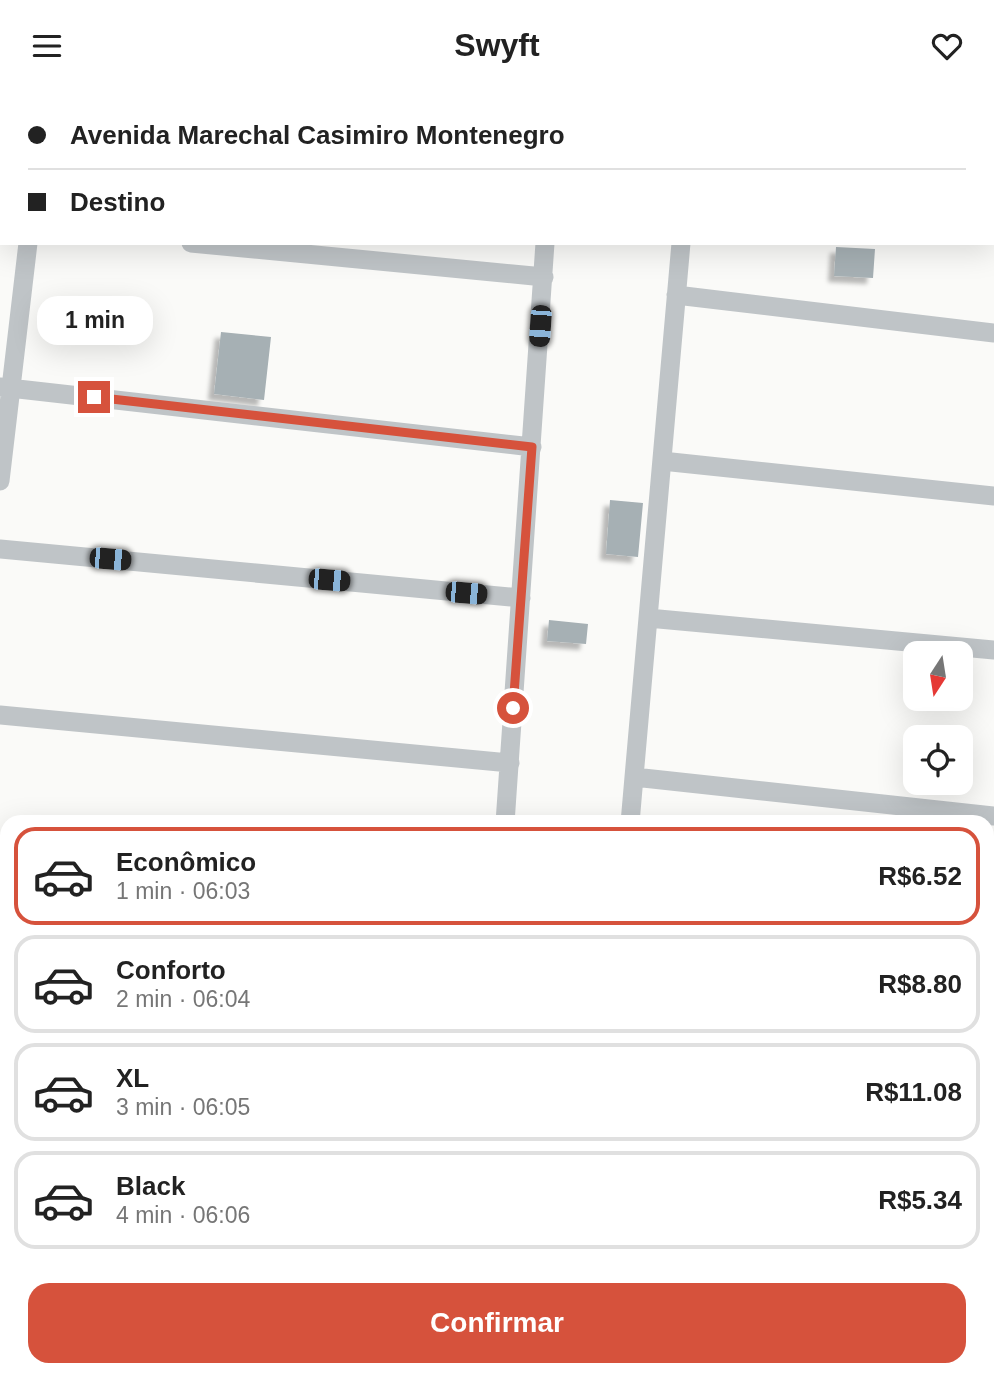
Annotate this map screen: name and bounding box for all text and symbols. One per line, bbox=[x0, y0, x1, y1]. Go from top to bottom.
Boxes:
icon: menu bbox=[28, 27, 66, 65]
text: Swyft bbox=[454, 27, 540, 63]
icon: heart bbox=[928, 27, 966, 65]
text: Avenida Marechal Casimiro Montenegro bbox=[70, 120, 565, 150]
text: Destino bbox=[70, 187, 165, 217]
callout: 1 min bbox=[36, 295, 152, 345]
car bbox=[529, 304, 552, 348]
text: 1 min bbox=[65, 307, 125, 333]
route end bbox=[78, 381, 110, 413]
car bbox=[89, 547, 132, 571]
car bbox=[308, 568, 351, 592]
car bbox=[445, 581, 488, 605]
north arrow bbox=[903, 641, 973, 711]
map controls bbox=[903, 641, 973, 795]
route start bbox=[497, 692, 529, 724]
button: locate bbox=[903, 725, 973, 795]
icon: car bbox=[32, 845, 95, 908]
text: Econômico bbox=[116, 847, 256, 877]
text: R$6.52 bbox=[878, 861, 962, 891]
text: 1 min · 06:03 bbox=[116, 878, 250, 904]
icon: car bbox=[32, 953, 95, 1016]
text: Conforto bbox=[116, 955, 226, 985]
text: R$8.80 bbox=[878, 969, 962, 999]
text: 2 min · 06:04 bbox=[116, 986, 250, 1012]
icon: car bbox=[32, 1061, 95, 1124]
text: XL bbox=[116, 1063, 149, 1093]
text: R$11.08 bbox=[865, 1077, 962, 1107]
text: 3 min · 06:05 bbox=[116, 1094, 250, 1120]
icon: car bbox=[32, 1169, 95, 1232]
text: Black bbox=[116, 1171, 185, 1201]
text: R$5.34 bbox=[878, 1185, 962, 1215]
text: 4 min · 06:06 bbox=[116, 1202, 250, 1228]
button: Confirmar bbox=[28, 1283, 966, 1363]

